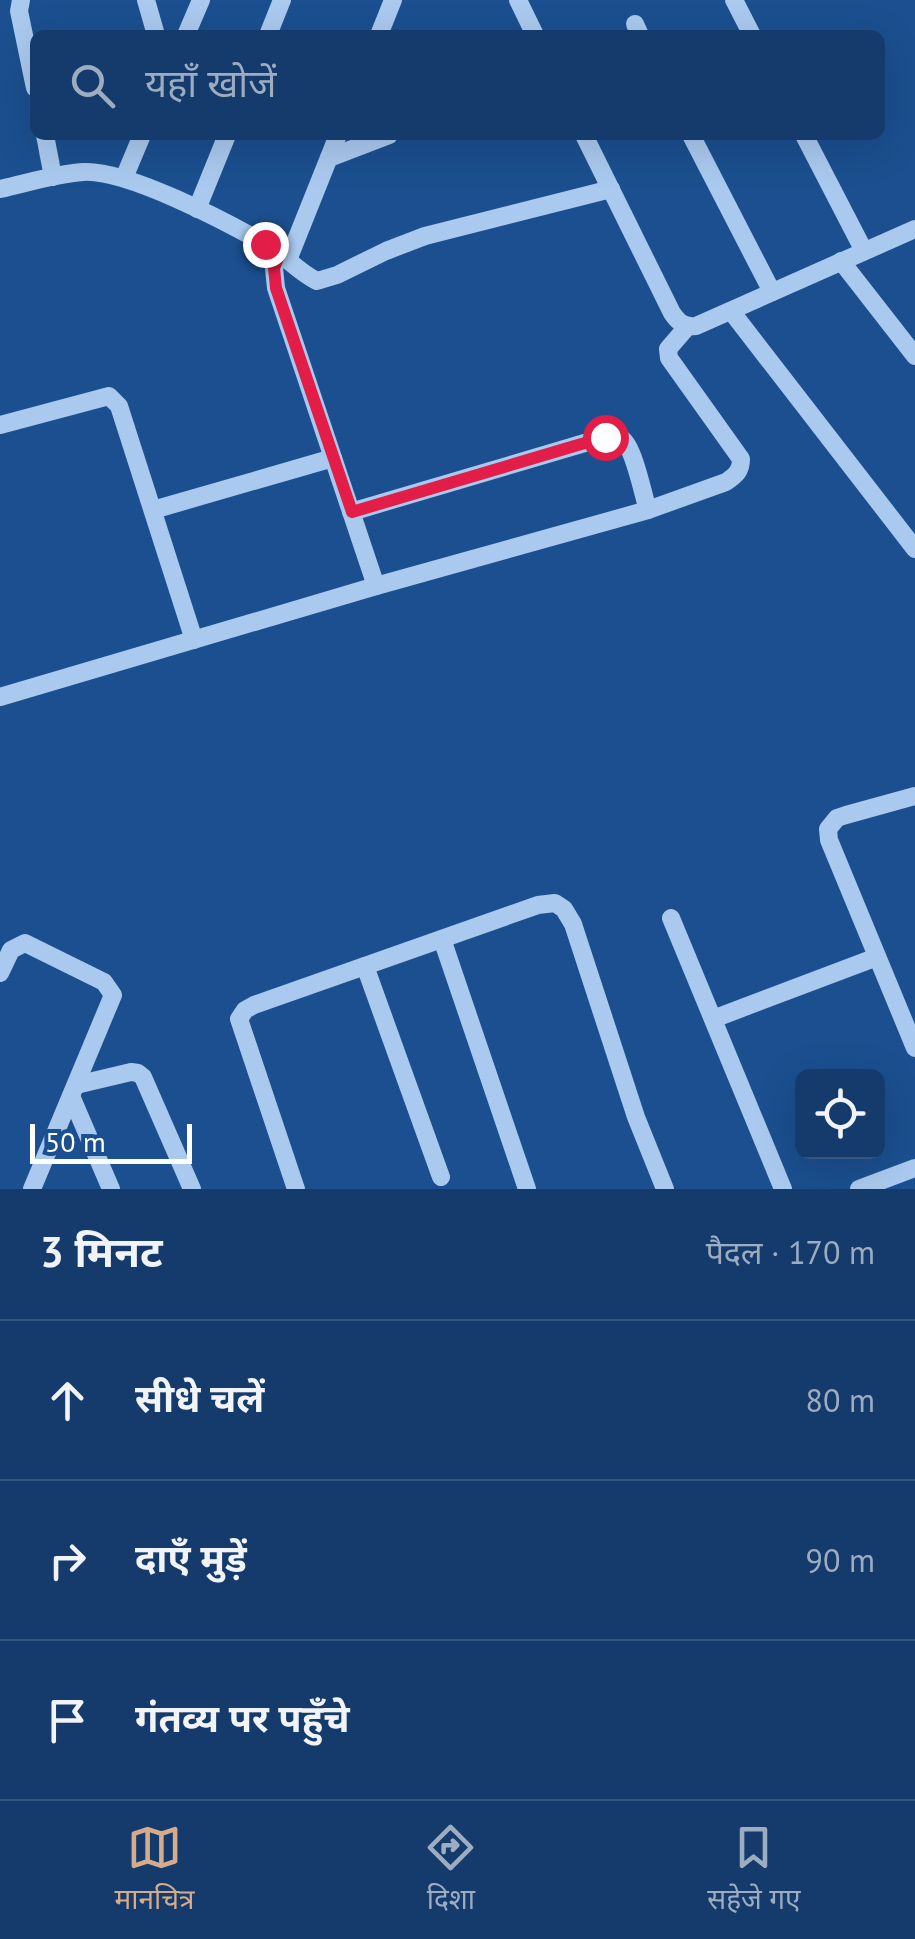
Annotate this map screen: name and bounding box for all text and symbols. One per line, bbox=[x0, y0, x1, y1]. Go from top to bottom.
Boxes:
search box bbox=[30, 30, 885, 140]
icon: search bbox=[65, 58, 120, 113]
text: यहाँ खोजें bbox=[145, 58, 276, 107]
route end bbox=[243, 222, 289, 268]
route start bbox=[583, 415, 629, 461]
map controls bbox=[795, 1069, 885, 1159]
button: locate bbox=[795, 1069, 885, 1159]
scale bar bbox=[30, 1119, 192, 1164]
text: 50 m bbox=[45, 1123, 106, 1160]
text: 3 मिनट bbox=[40, 1224, 163, 1279]
text: पैदल · 170 m bbox=[706, 1231, 875, 1273]
icon: ahead bbox=[40, 1373, 95, 1428]
text: सीधे चलें bbox=[135, 1373, 264, 1422]
text: 80 m bbox=[806, 1379, 875, 1421]
icon: right bbox=[40, 1533, 95, 1588]
text: दाएँ मुड़ें bbox=[135, 1533, 247, 1582]
text: 90 m bbox=[806, 1539, 875, 1581]
icon: arrive bbox=[40, 1693, 95, 1748]
text: गंतव्य पर पहुँचे bbox=[135, 1693, 350, 1742]
tab: मानचित्र bbox=[114, 1820, 194, 1920]
tab: दिशा bbox=[423, 1820, 478, 1920]
tab: सहेजे गए bbox=[707, 1820, 801, 1920]

